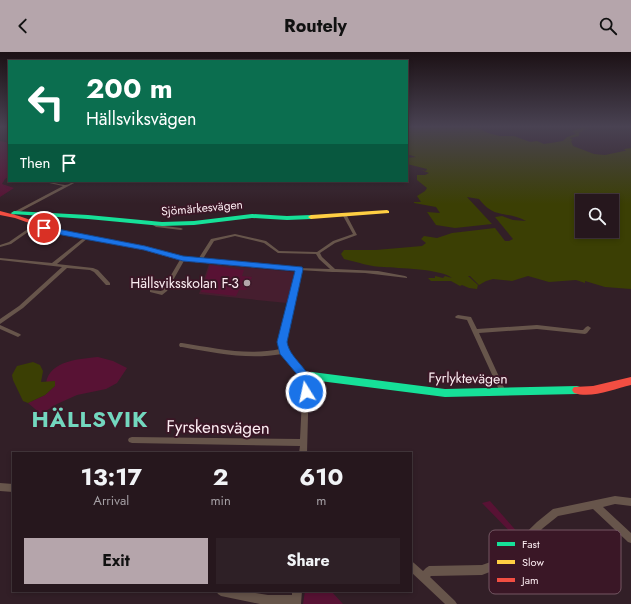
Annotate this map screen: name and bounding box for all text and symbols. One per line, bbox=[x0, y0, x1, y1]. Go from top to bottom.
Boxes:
text: Routely bbox=[284, 13, 347, 39]
icon: back bbox=[12, 15, 34, 37]
icon: search bbox=[597, 15, 619, 37]
text: 200 m bbox=[86, 68, 173, 109]
icon: left bbox=[20, 76, 72, 128]
text: Hällsviksvägen bbox=[86, 106, 196, 132]
text: Then bbox=[20, 152, 50, 174]
icon: arrive bbox=[58, 152, 80, 174]
map controls bbox=[575, 194, 619, 238]
button: search bbox=[575, 194, 619, 238]
street label: Sjömärkesvägen bbox=[160, 195, 244, 221]
pin bbox=[27, 211, 61, 245]
icon: arrive bbox=[33, 217, 55, 239]
place label: Hällsviksskolan F-3 bbox=[130, 273, 239, 293]
marker: Hällsviksskolan F-3 bbox=[242, 278, 252, 288]
street label: Fyrlyktevägen bbox=[428, 367, 508, 389]
position arrow bbox=[285, 371, 327, 413]
district label: HÄLLSVIK bbox=[31, 403, 149, 435]
street label: Fyrskensvägen bbox=[166, 414, 270, 440]
text: 13:17 bbox=[80, 459, 142, 494]
text: 2 bbox=[213, 459, 229, 494]
text: 610 bbox=[299, 459, 343, 494]
text: Arrival bbox=[93, 491, 129, 510]
text: min bbox=[210, 491, 231, 510]
text: m bbox=[316, 491, 326, 510]
legend bbox=[489, 530, 621, 594]
text: Fast bbox=[522, 536, 540, 552]
button: Exit bbox=[24, 538, 208, 584]
button: Share bbox=[216, 538, 400, 584]
text: Slow bbox=[522, 554, 544, 570]
text: Jam bbox=[520, 572, 539, 588]

